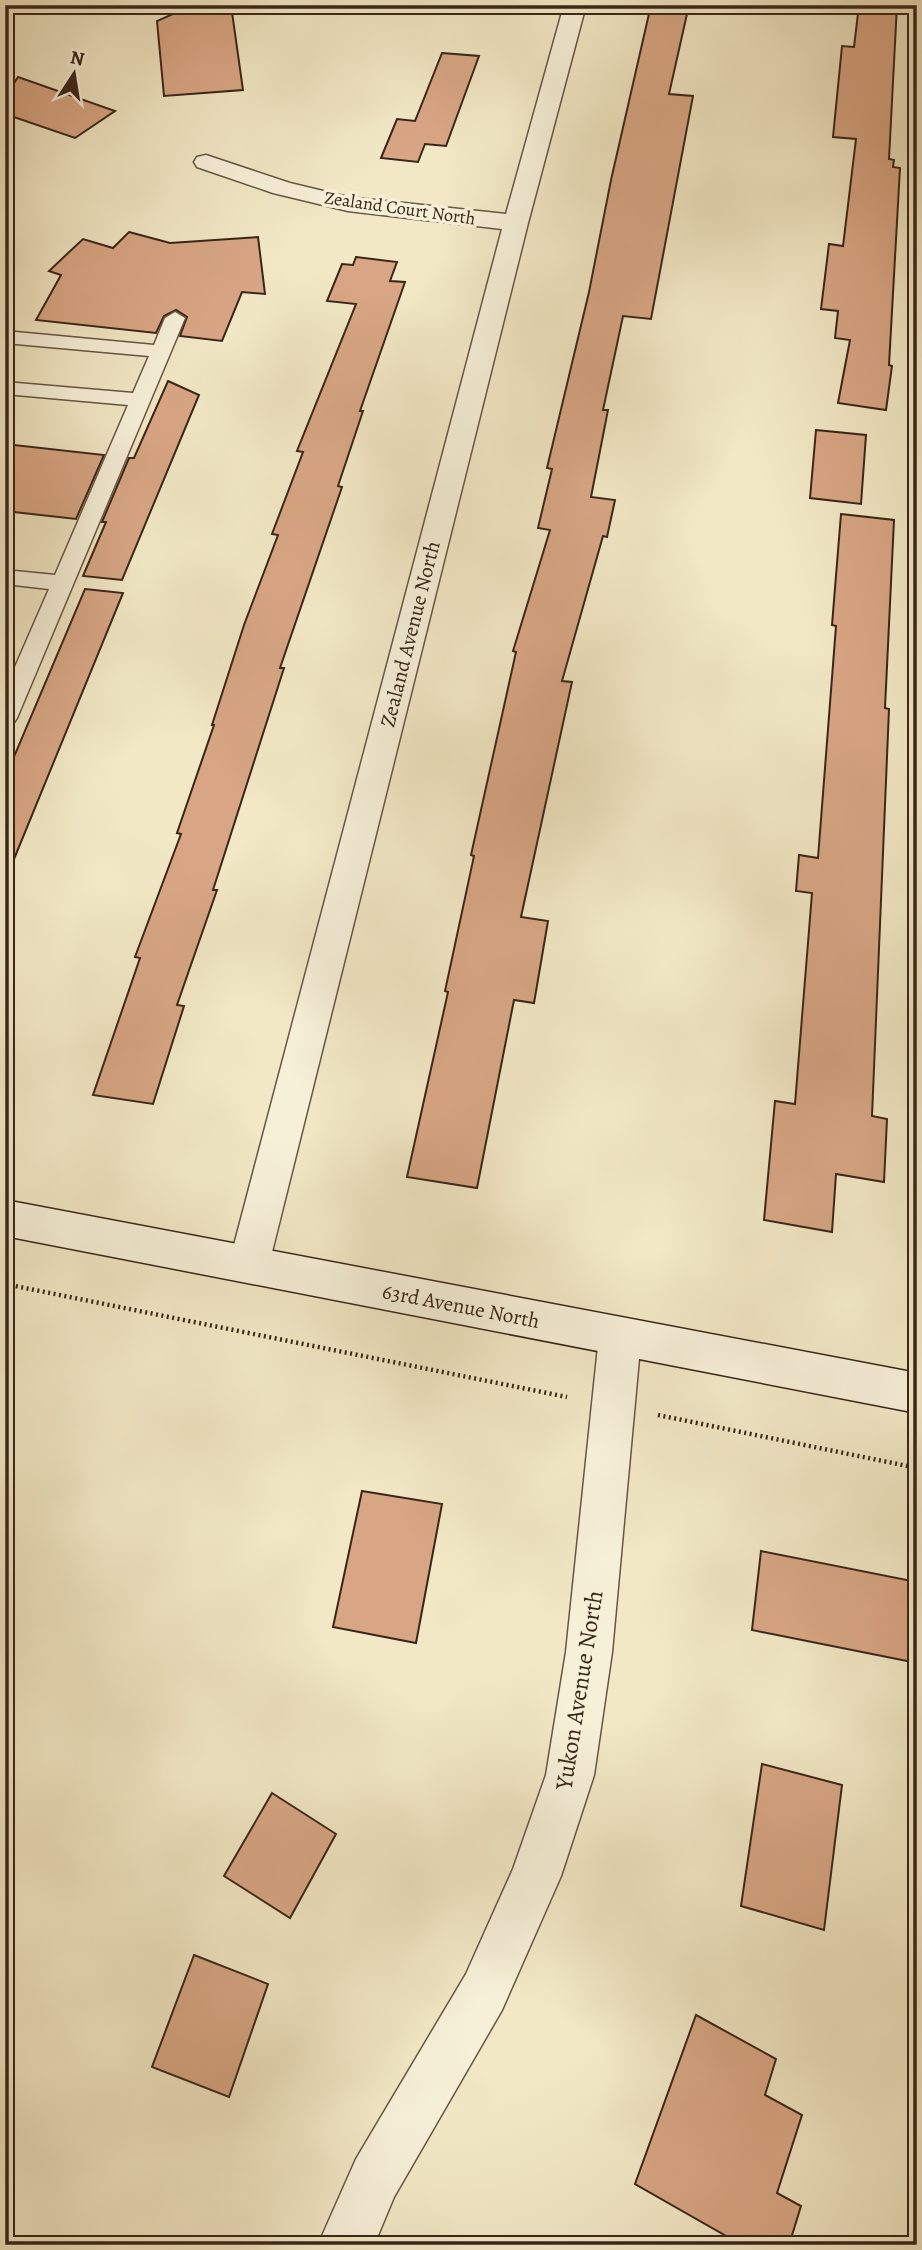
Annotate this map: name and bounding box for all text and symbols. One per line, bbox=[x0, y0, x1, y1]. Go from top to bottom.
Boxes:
north arrow bbox=[38, 38, 108, 108]
text: N bbox=[68, 44, 87, 73]
street label: Zealand Court North bbox=[323, 186, 477, 231]
street label: Zealand Avenue North bbox=[373, 538, 447, 730]
street label: 63rd Avenue North bbox=[380, 1277, 542, 1335]
street label: Yukon Avenue North bbox=[547, 1588, 611, 1793]

